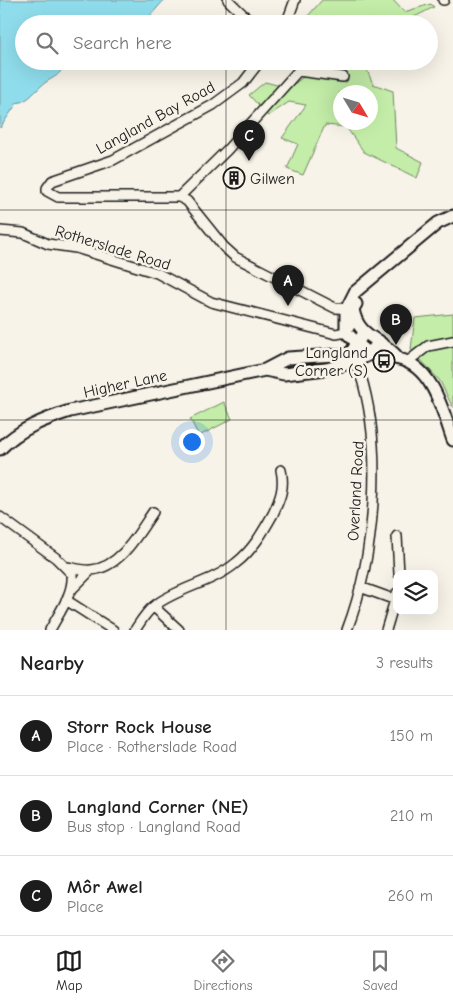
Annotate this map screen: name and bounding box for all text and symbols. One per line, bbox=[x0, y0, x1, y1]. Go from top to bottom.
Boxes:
search box bbox=[15, 15, 438, 70]
icon: search bbox=[33, 29, 61, 57]
text: Search here bbox=[73, 32, 172, 54]
street label: Langland Bay Road bbox=[93, 78, 218, 158]
north arrow bbox=[333, 85, 378, 130]
pin: C bbox=[233, 120, 265, 161]
building icon: Gilwen bbox=[222, 166, 246, 190]
place label: Gilwen bbox=[250, 170, 295, 188]
street label: Rotherslade Road bbox=[53, 222, 173, 274]
pin: A bbox=[272, 265, 304, 306]
pin: B bbox=[380, 304, 412, 345]
place label: Langland Corner (S) bbox=[295, 344, 368, 380]
bus stop icon: Langland Corner (S) bbox=[372, 349, 396, 373]
street label: Higher Lane bbox=[82, 366, 169, 402]
your location bbox=[179, 429, 205, 455]
street label: Overland Road bbox=[344, 441, 368, 541]
map controls bbox=[393, 570, 438, 615]
button: layers bbox=[393, 570, 438, 615]
text: Nearby bbox=[20, 651, 84, 675]
text: 3 results bbox=[376, 654, 433, 672]
text: Storr Rock House bbox=[67, 716, 212, 738]
text: A bbox=[32, 727, 40, 745]
text: 150 m bbox=[390, 727, 433, 745]
text: Place · Rotherslade Road bbox=[67, 738, 237, 756]
text: Langland Corner (NE) bbox=[67, 796, 248, 818]
text: B bbox=[31, 807, 41, 825]
text: 210 m bbox=[390, 807, 433, 825]
text: Bus stop · Langland Road bbox=[67, 818, 241, 836]
text: Môr Awel bbox=[67, 876, 143, 898]
text: C bbox=[31, 887, 41, 905]
text: 260 m bbox=[388, 887, 433, 905]
text: Place bbox=[67, 898, 103, 916]
tab: Map bbox=[55, 947, 83, 994]
tab: Directions bbox=[193, 947, 253, 994]
tab: Saved bbox=[363, 947, 398, 994]

